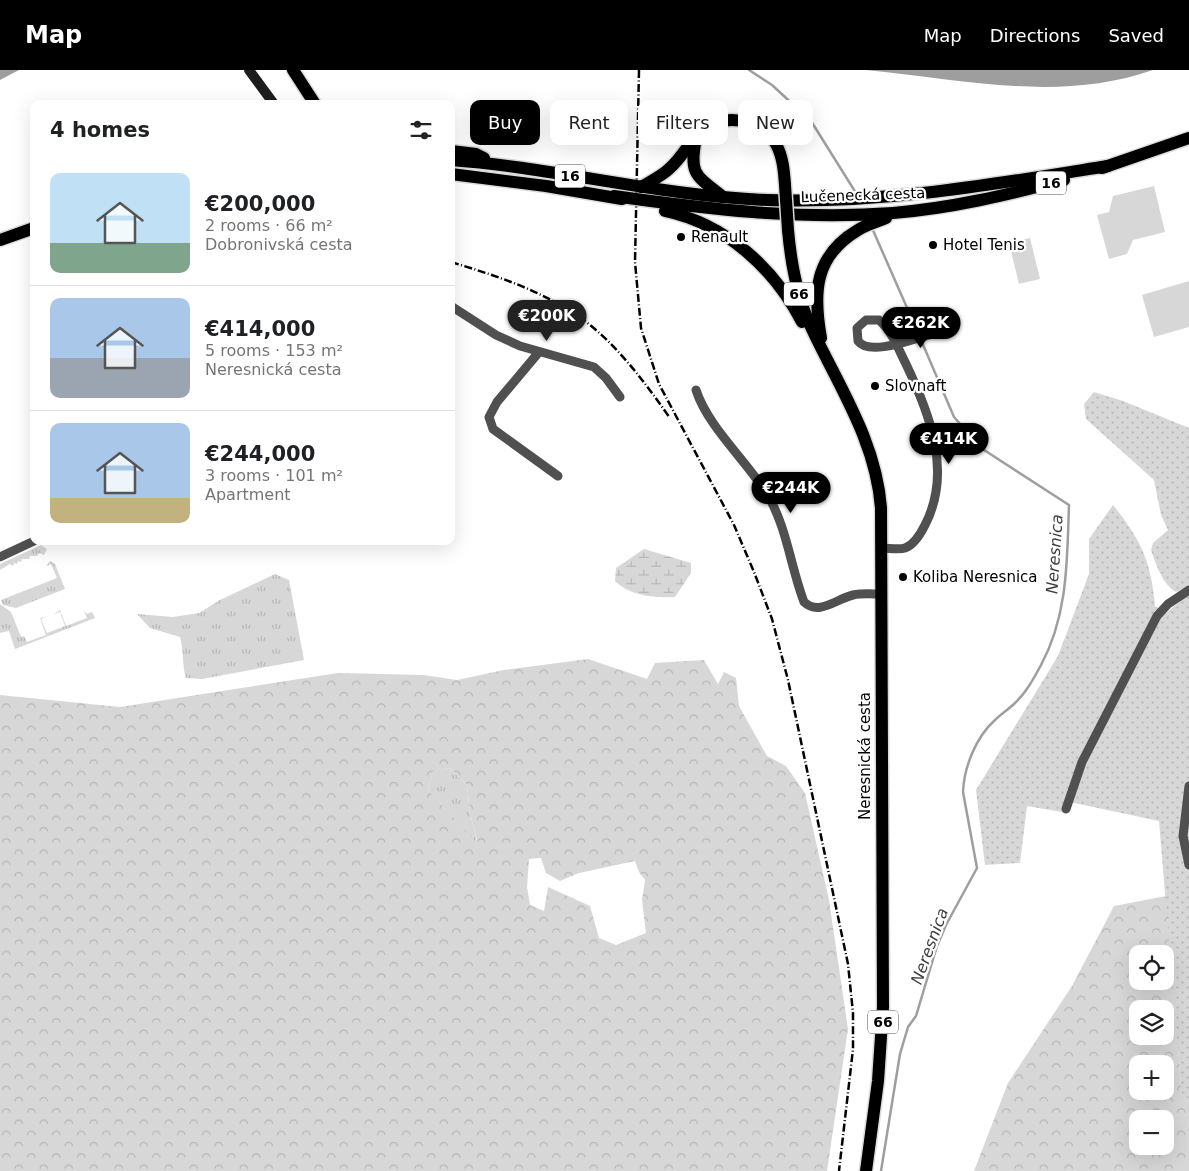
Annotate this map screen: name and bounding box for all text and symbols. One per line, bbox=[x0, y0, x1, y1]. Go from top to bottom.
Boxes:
text: Map bbox=[25, 21, 82, 49]
text: Map bbox=[924, 25, 962, 46]
text: Directions bbox=[990, 25, 1080, 46]
text: Saved bbox=[1108, 25, 1164, 46]
chip: Buy bbox=[470, 100, 540, 145]
chip: Rent bbox=[550, 100, 628, 145]
chip: Filters bbox=[638, 100, 728, 145]
chip: New bbox=[738, 100, 813, 145]
icon: filters bbox=[407, 116, 435, 144]
text: 4 homes bbox=[50, 118, 150, 142]
road number: 16 bbox=[555, 164, 585, 188]
road number: 16 bbox=[1036, 172, 1066, 195]
street label: Lučenecká cesta bbox=[800, 184, 926, 206]
text: €200,000 bbox=[205, 192, 315, 216]
icon: home bbox=[90, 193, 150, 253]
text: 2 rooms · 66 m² bbox=[205, 216, 333, 235]
place label: Renault bbox=[691, 228, 748, 246]
marker: Renault bbox=[675, 231, 687, 243]
text: Dobronivská cesta bbox=[205, 235, 353, 254]
place label: Hotel Tenis bbox=[943, 236, 1025, 254]
marker: Hotel Tenis bbox=[927, 239, 939, 251]
road number: 66 bbox=[784, 282, 814, 305]
pin: €200K bbox=[512, 300, 582, 342]
text: €200K bbox=[519, 306, 575, 325]
pin: €262K bbox=[886, 306, 956, 349]
text: €262K bbox=[893, 313, 949, 332]
text: €414,000 bbox=[205, 317, 315, 341]
icon: home bbox=[90, 318, 150, 378]
text: 5 rooms · 153 m² bbox=[205, 341, 343, 360]
text: Neresnická cesta bbox=[205, 360, 342, 379]
place label: Slovnaft bbox=[885, 377, 946, 395]
marker: Slovnaft bbox=[869, 380, 881, 392]
pin: €414K bbox=[914, 422, 984, 465]
text: €414K bbox=[921, 429, 977, 448]
text: €244,000 bbox=[205, 442, 315, 466]
icon: home bbox=[90, 443, 150, 503]
text: 3 rooms · 101 m² bbox=[205, 466, 343, 485]
pin: €244K bbox=[756, 472, 826, 514]
text: €244K bbox=[763, 478, 819, 497]
text: Apartment bbox=[205, 485, 291, 504]
water label: Neresnica bbox=[1042, 514, 1067, 594]
place label: Koliba Neresnica bbox=[913, 568, 1038, 586]
marker: Koliba Neresnica bbox=[897, 571, 909, 583]
street label: Neresnická cesta bbox=[856, 692, 874, 820]
water label: Neresnica bbox=[907, 905, 952, 987]
map controls bbox=[1129, 945, 1174, 1155]
button: locate bbox=[1129, 945, 1174, 990]
button: layers bbox=[1129, 1000, 1174, 1045]
road number: 66 bbox=[868, 1010, 898, 1034]
button: + bbox=[1129, 1055, 1174, 1100]
button: − bbox=[1129, 1110, 1174, 1155]

